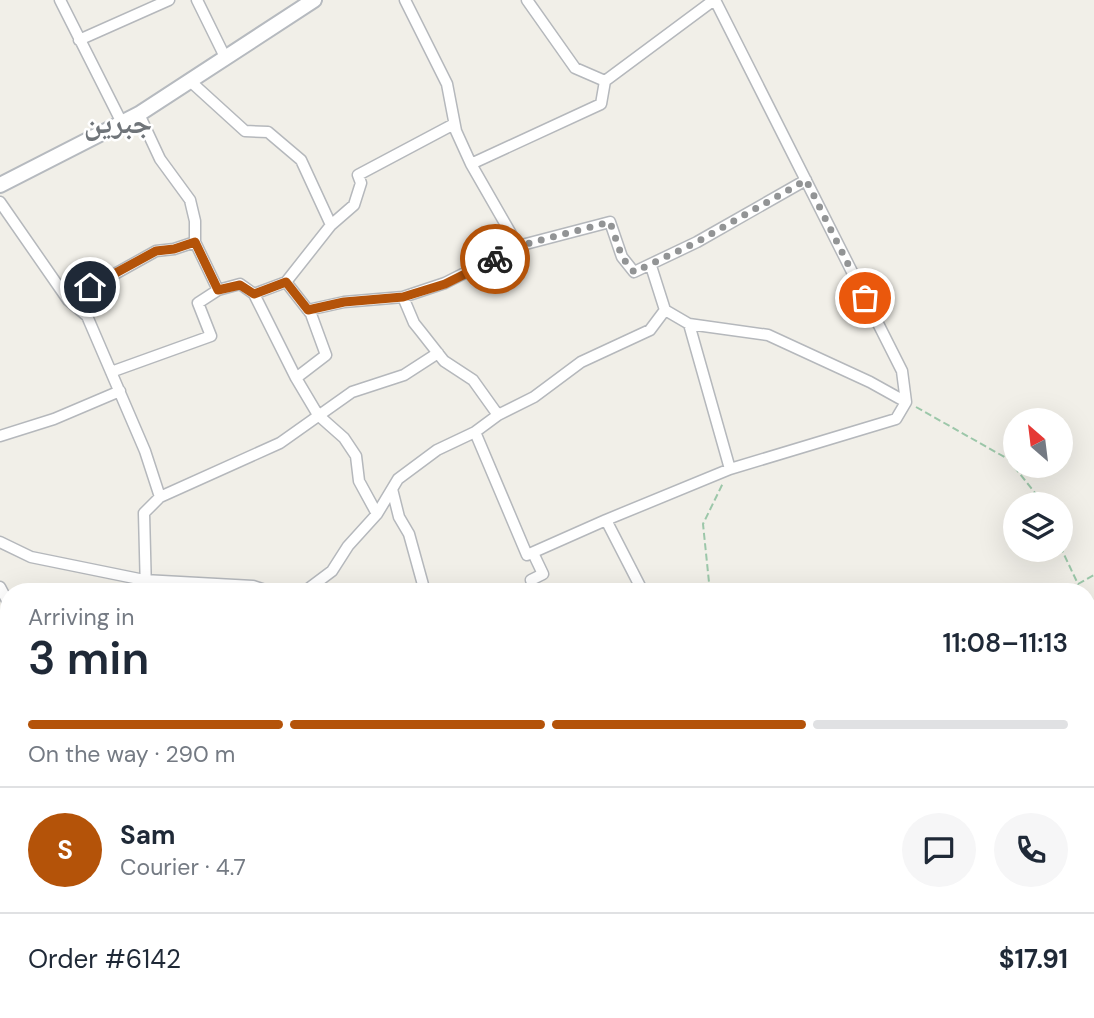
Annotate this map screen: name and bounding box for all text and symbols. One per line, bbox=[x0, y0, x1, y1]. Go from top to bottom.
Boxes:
district label: جبرين bbox=[84, 103, 152, 142]
courier bbox=[460, 224, 530, 294]
icon: bike bbox=[476, 240, 514, 278]
pin bbox=[60, 257, 120, 317]
icon: home bbox=[71, 268, 109, 306]
pin bbox=[835, 268, 895, 328]
icon: bag bbox=[846, 279, 884, 317]
north arrow bbox=[1003, 408, 1073, 478]
map controls bbox=[1003, 408, 1073, 562]
button: layers bbox=[1003, 492, 1073, 562]
text: Arriving in bbox=[28, 602, 134, 632]
text: 11:08–11:13 bbox=[942, 626, 1068, 660]
text: 3 min bbox=[28, 628, 149, 688]
text: On the way · 290 m bbox=[28, 739, 235, 769]
button: chat bbox=[902, 813, 976, 887]
button: phone bbox=[994, 813, 1068, 887]
text: Sam bbox=[120, 818, 175, 852]
text: S bbox=[57, 833, 73, 867]
text: Courier · 4.7 bbox=[120, 852, 246, 882]
text: Order #6142 bbox=[28, 942, 181, 976]
text: $17.91 bbox=[999, 942, 1068, 976]

